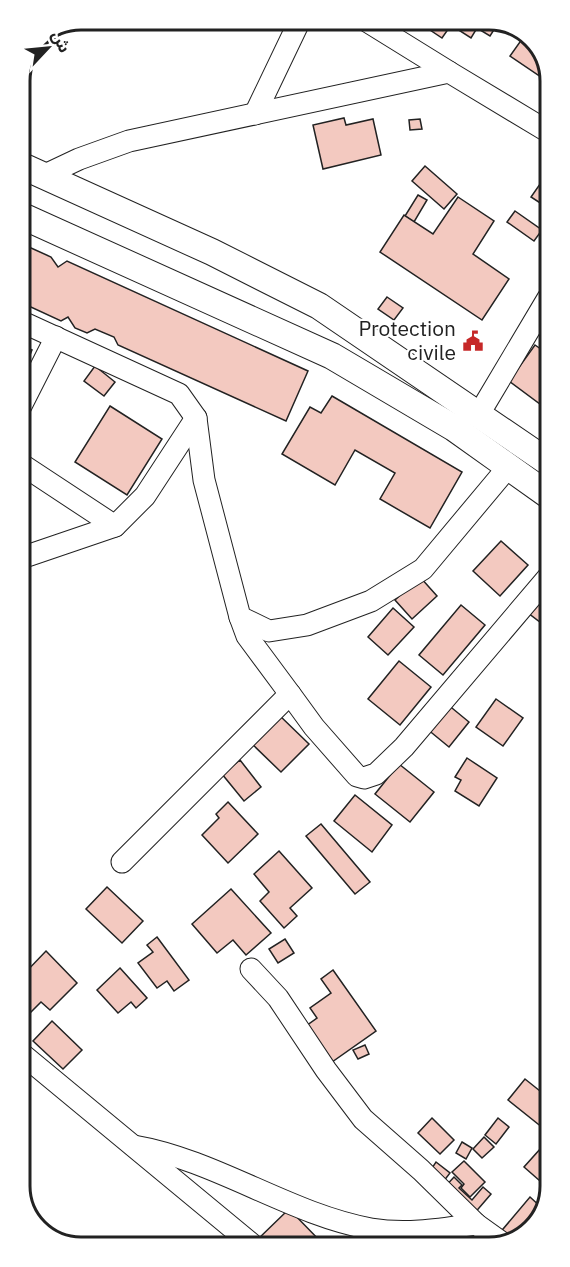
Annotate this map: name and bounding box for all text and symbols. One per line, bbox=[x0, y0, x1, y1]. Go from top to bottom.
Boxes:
north arrow bbox=[18, 18, 78, 78]
text: ش bbox=[48, 27, 75, 56]
place label: Protection civile bbox=[358, 314, 456, 366]
public building icon: Protection civile bbox=[461, 329, 485, 353]

